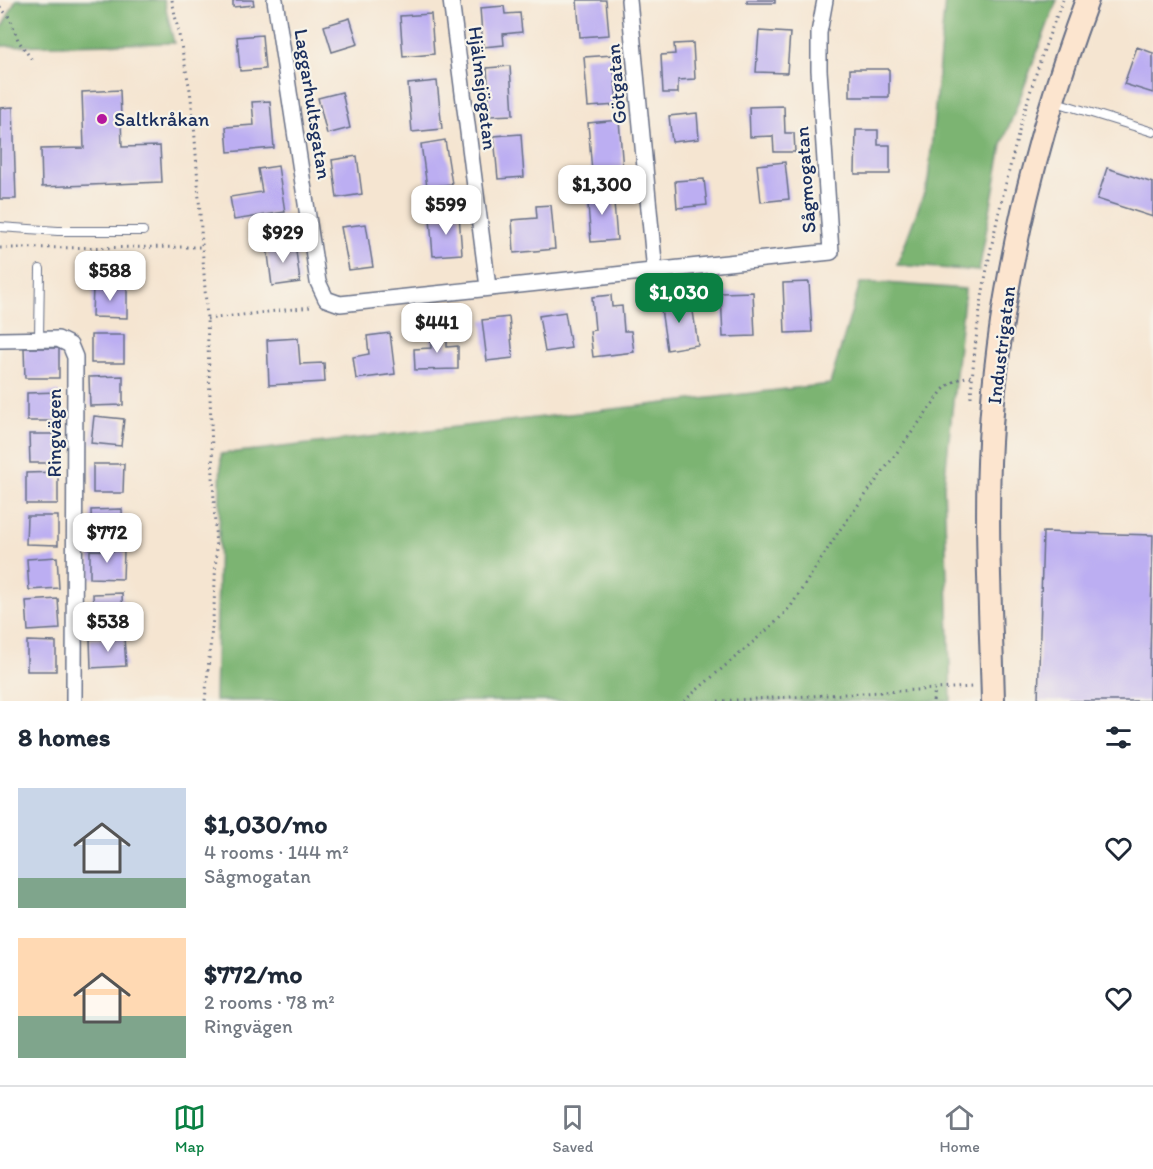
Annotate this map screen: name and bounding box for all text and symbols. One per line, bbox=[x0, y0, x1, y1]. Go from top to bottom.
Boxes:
street label: Hjälmsjögatan bbox=[464, 25, 503, 152]
street label: Laggarhultsgatan bbox=[289, 27, 337, 181]
street label: Götgatan bbox=[601, 43, 631, 125]
place label: Saltkråkan bbox=[114, 107, 209, 131]
marker: Saltkråkan bbox=[95, 112, 109, 126]
street label: Sågmogatan bbox=[789, 125, 821, 234]
pin: $1,300 bbox=[553, 165, 651, 216]
text: $1,300 bbox=[572, 172, 632, 196]
pin: $599 bbox=[410, 185, 482, 236]
text: $599 bbox=[425, 192, 467, 216]
pin: $929 bbox=[247, 213, 319, 264]
text: $929 bbox=[262, 220, 304, 244]
pin: $588 bbox=[74, 251, 146, 302]
text: $588 bbox=[89, 258, 131, 282]
pin: $1,030 bbox=[630, 273, 728, 324]
text: $1,030 bbox=[649, 280, 709, 304]
street label: Industrigatan bbox=[982, 284, 1020, 405]
pin: $441 bbox=[401, 303, 473, 354]
text: $441 bbox=[415, 310, 459, 334]
street label: Ringvägen bbox=[42, 388, 66, 477]
pin: $772 bbox=[71, 513, 143, 564]
text: $772 bbox=[87, 520, 127, 544]
pin: $538 bbox=[72, 602, 144, 653]
text: $538 bbox=[87, 609, 129, 633]
text: 8 homes bbox=[18, 721, 110, 753]
icon: filters bbox=[1102, 721, 1135, 754]
text: $1,030/mo bbox=[204, 808, 328, 840]
icon: home bbox=[66, 812, 138, 884]
icon: heart bbox=[1102, 832, 1135, 865]
text: 4 rooms · 144 m² bbox=[204, 840, 349, 864]
text: Sågmogatan bbox=[204, 864, 311, 888]
text: $772/mo bbox=[204, 958, 303, 990]
icon: home bbox=[66, 962, 138, 1034]
icon: heart bbox=[1102, 982, 1135, 1015]
text: 2 rooms · 78 m² bbox=[204, 990, 335, 1014]
text: Ringvägen bbox=[204, 1014, 293, 1038]
tab: Map bbox=[173, 1101, 206, 1156]
tab: Saved bbox=[552, 1101, 593, 1156]
tab: Home bbox=[940, 1101, 980, 1156]

